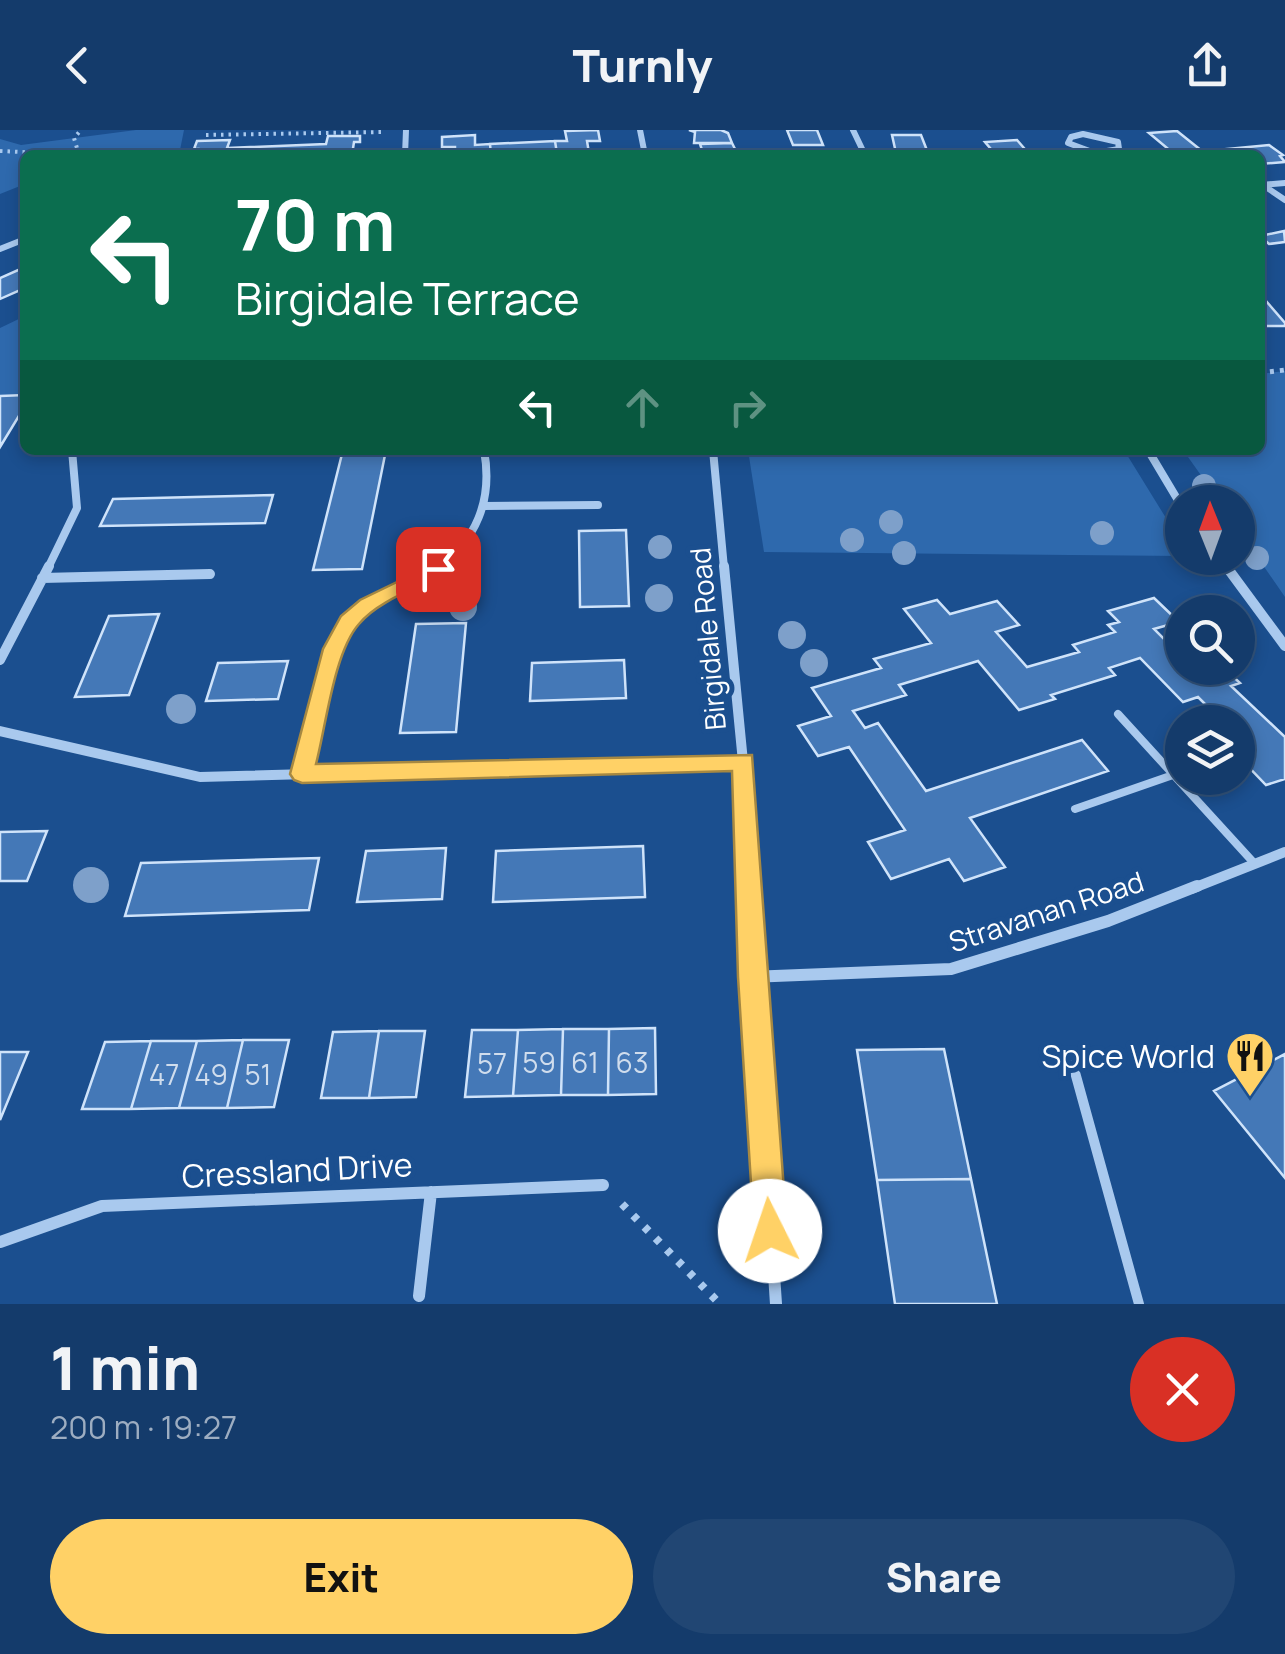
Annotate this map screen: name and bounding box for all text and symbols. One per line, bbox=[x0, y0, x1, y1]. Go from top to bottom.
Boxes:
text: Turnly bbox=[573, 34, 712, 96]
icon: back bbox=[50, 38, 105, 93]
icon: share bbox=[1180, 38, 1235, 93]
text: 70 m bbox=[235, 176, 395, 272]
icon: left bbox=[70, 190, 200, 320]
text: Birgidale Terrace bbox=[235, 267, 580, 329]
icon: left bbox=[510, 380, 565, 435]
icon: ahead bbox=[615, 380, 670, 435]
icon: right bbox=[720, 380, 775, 435]
north arrow bbox=[1165, 485, 1255, 575]
map controls bbox=[1165, 485, 1255, 795]
pin bbox=[396, 527, 481, 612]
icon: arrive bbox=[411, 542, 466, 597]
street label: Birgidale Road bbox=[680, 546, 734, 732]
button: search bbox=[1165, 595, 1255, 685]
button: layers bbox=[1165, 705, 1255, 795]
street label: Stravanan Road bbox=[944, 862, 1148, 960]
restaurant icon: Spice World bbox=[1224, 1030, 1276, 1098]
place label: Spice World bbox=[1042, 1034, 1215, 1078]
house number: 59 bbox=[522, 1043, 556, 1081]
house number: 61 bbox=[571, 1043, 599, 1081]
house number: 63 bbox=[616, 1043, 648, 1081]
house number: 57 bbox=[477, 1044, 507, 1082]
house number: 47 bbox=[149, 1055, 179, 1093]
house number: 49 bbox=[194, 1055, 228, 1093]
house number: 51 bbox=[244, 1055, 272, 1093]
street label: Cressland Drive bbox=[181, 1142, 413, 1198]
position arrow bbox=[718, 1179, 822, 1283]
text: 1 min bbox=[50, 1326, 200, 1408]
button: close bbox=[1130, 1337, 1235, 1442]
text: 200 m · 19:27 bbox=[50, 1405, 237, 1449]
button: Exit bbox=[50, 1519, 633, 1634]
button: Share bbox=[653, 1519, 1235, 1634]

